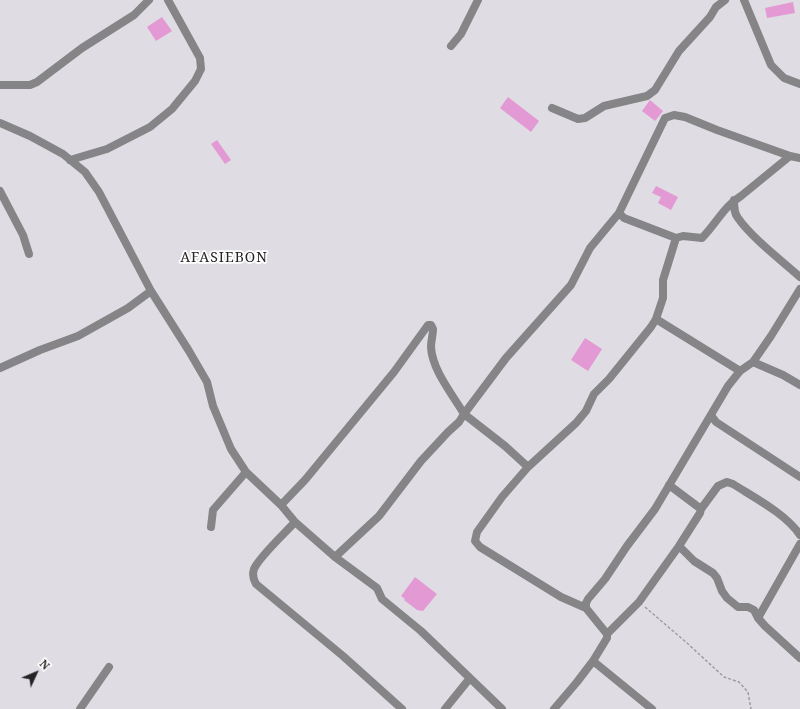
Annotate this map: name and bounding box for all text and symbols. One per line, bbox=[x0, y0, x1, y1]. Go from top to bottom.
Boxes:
district label: AFASIEBON bbox=[180, 250, 268, 266]
north arrow bbox=[16, 653, 56, 693]
text: N bbox=[37, 656, 53, 673]

